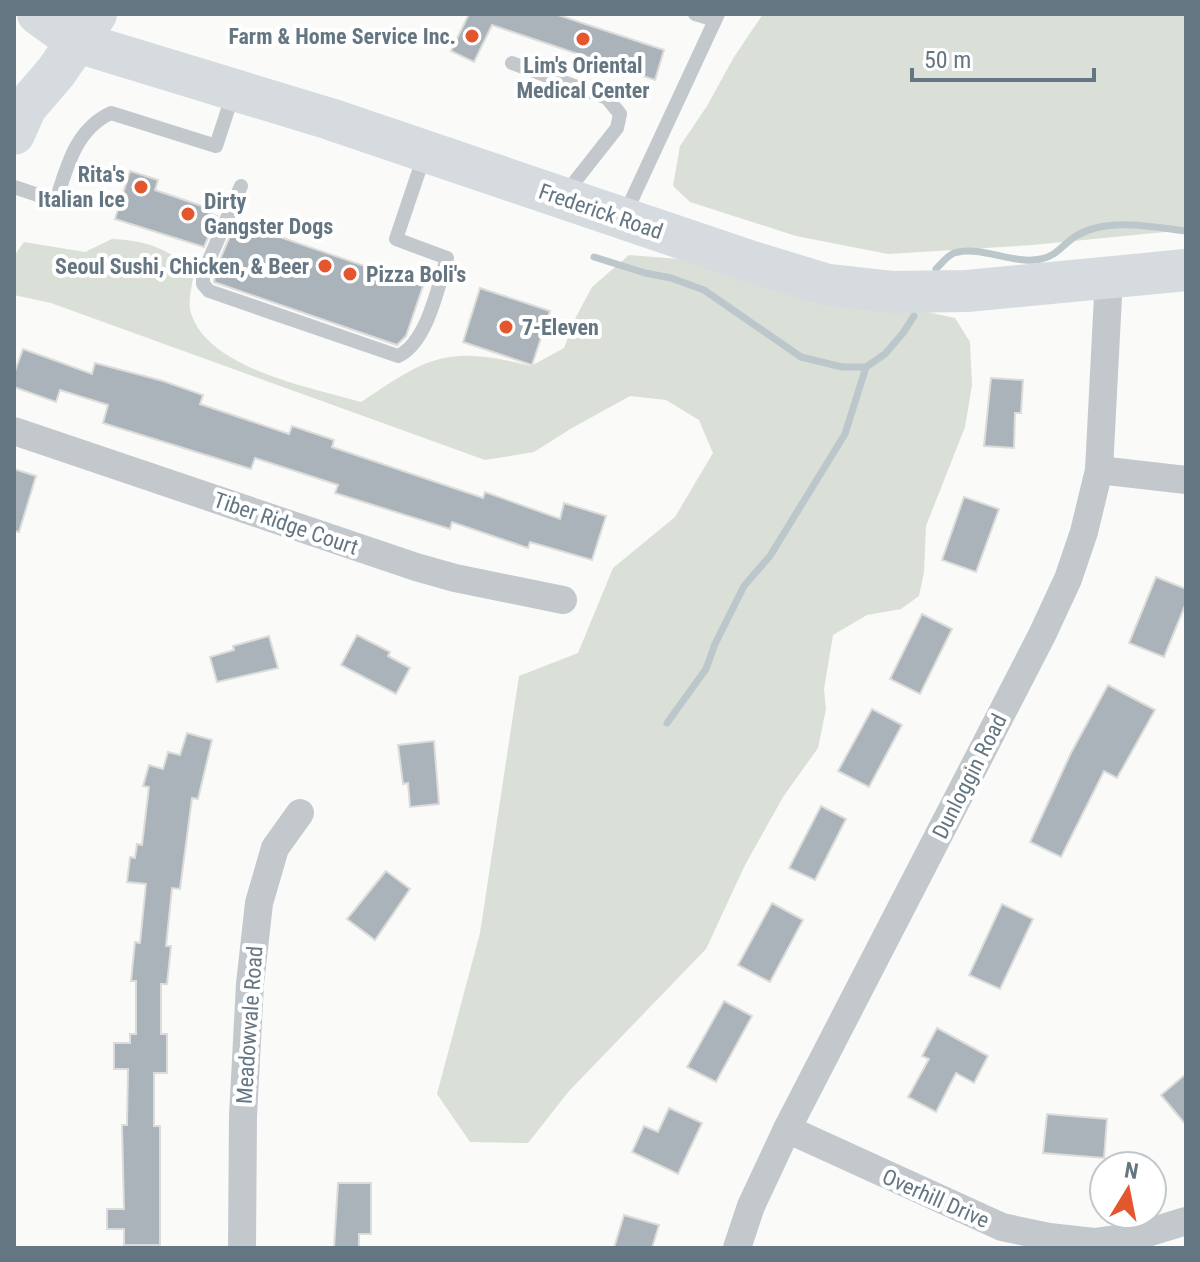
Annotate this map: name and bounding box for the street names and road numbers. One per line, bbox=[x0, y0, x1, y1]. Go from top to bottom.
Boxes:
street label: Frederick Road bbox=[536, 179, 666, 244]
street label: Tiber Ridge Court bbox=[210, 487, 361, 560]
street label: Dunloggin Road bbox=[927, 710, 1012, 843]
street label: Meadowvale Road bbox=[232, 945, 267, 1105]
street label: Overhill Drive bbox=[879, 1164, 993, 1233]

